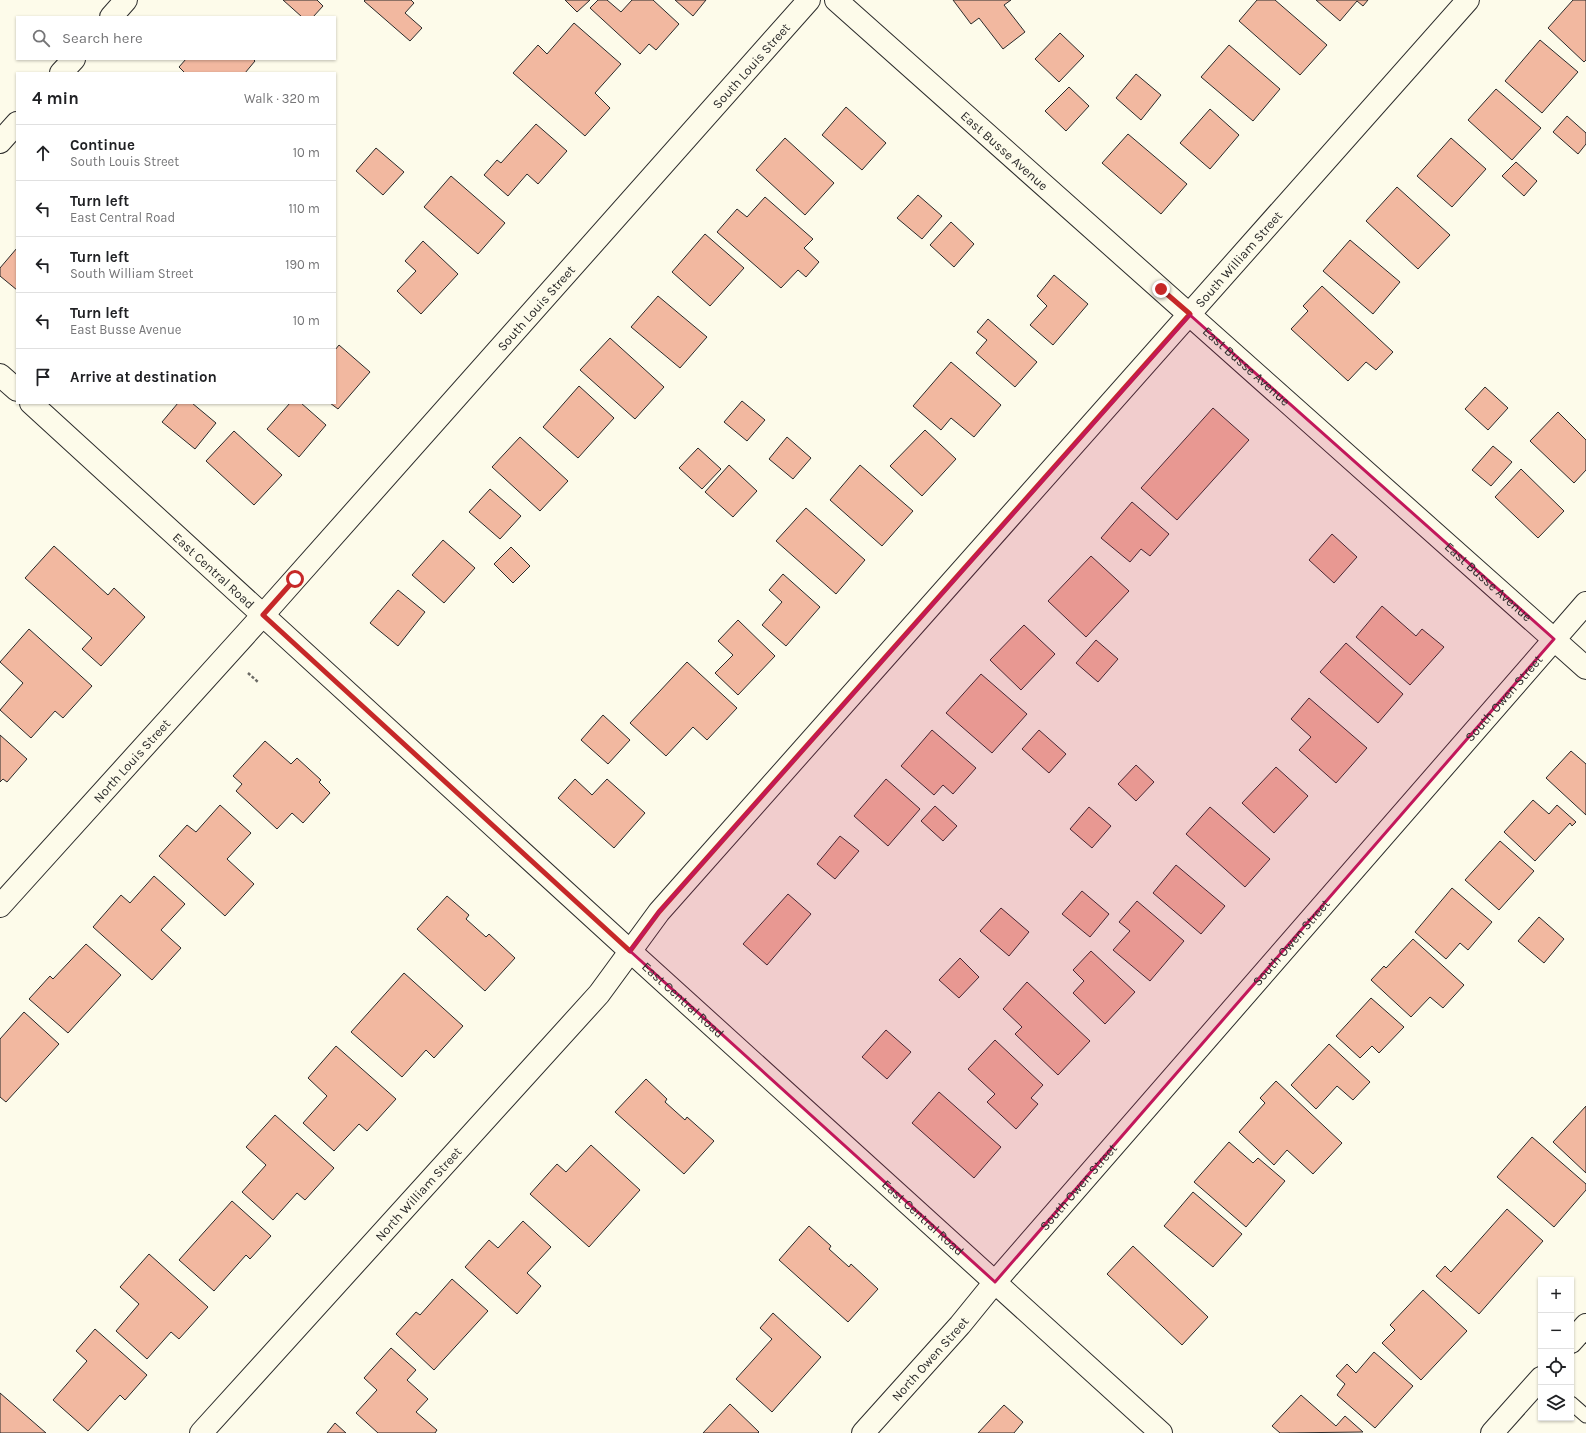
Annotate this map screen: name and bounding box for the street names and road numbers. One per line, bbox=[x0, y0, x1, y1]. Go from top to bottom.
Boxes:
street label: South Louis Street bbox=[709, 20, 793, 112]
street label: East Busse Avenue bbox=[958, 108, 1051, 194]
street label: South William Street bbox=[1192, 208, 1285, 311]
street label: South Louis Street bbox=[494, 262, 578, 354]
street label: East Busse Avenue bbox=[1200, 323, 1293, 409]
street label: East Central Road bbox=[170, 530, 258, 612]
street label: East Busse Avenue bbox=[1442, 539, 1535, 625]
street label: South Owen Street bbox=[1462, 652, 1546, 745]
street label: North Louis Street bbox=[90, 716, 173, 806]
street label: South Owen Street bbox=[1249, 896, 1333, 989]
street label: East Central Road bbox=[639, 959, 727, 1041]
street label: South Owen Street bbox=[1037, 1141, 1120, 1233]
street label: North William Street bbox=[372, 1144, 465, 1244]
street label: East Central Road bbox=[879, 1177, 967, 1259]
street label: North Owen Street bbox=[889, 1314, 972, 1404]

